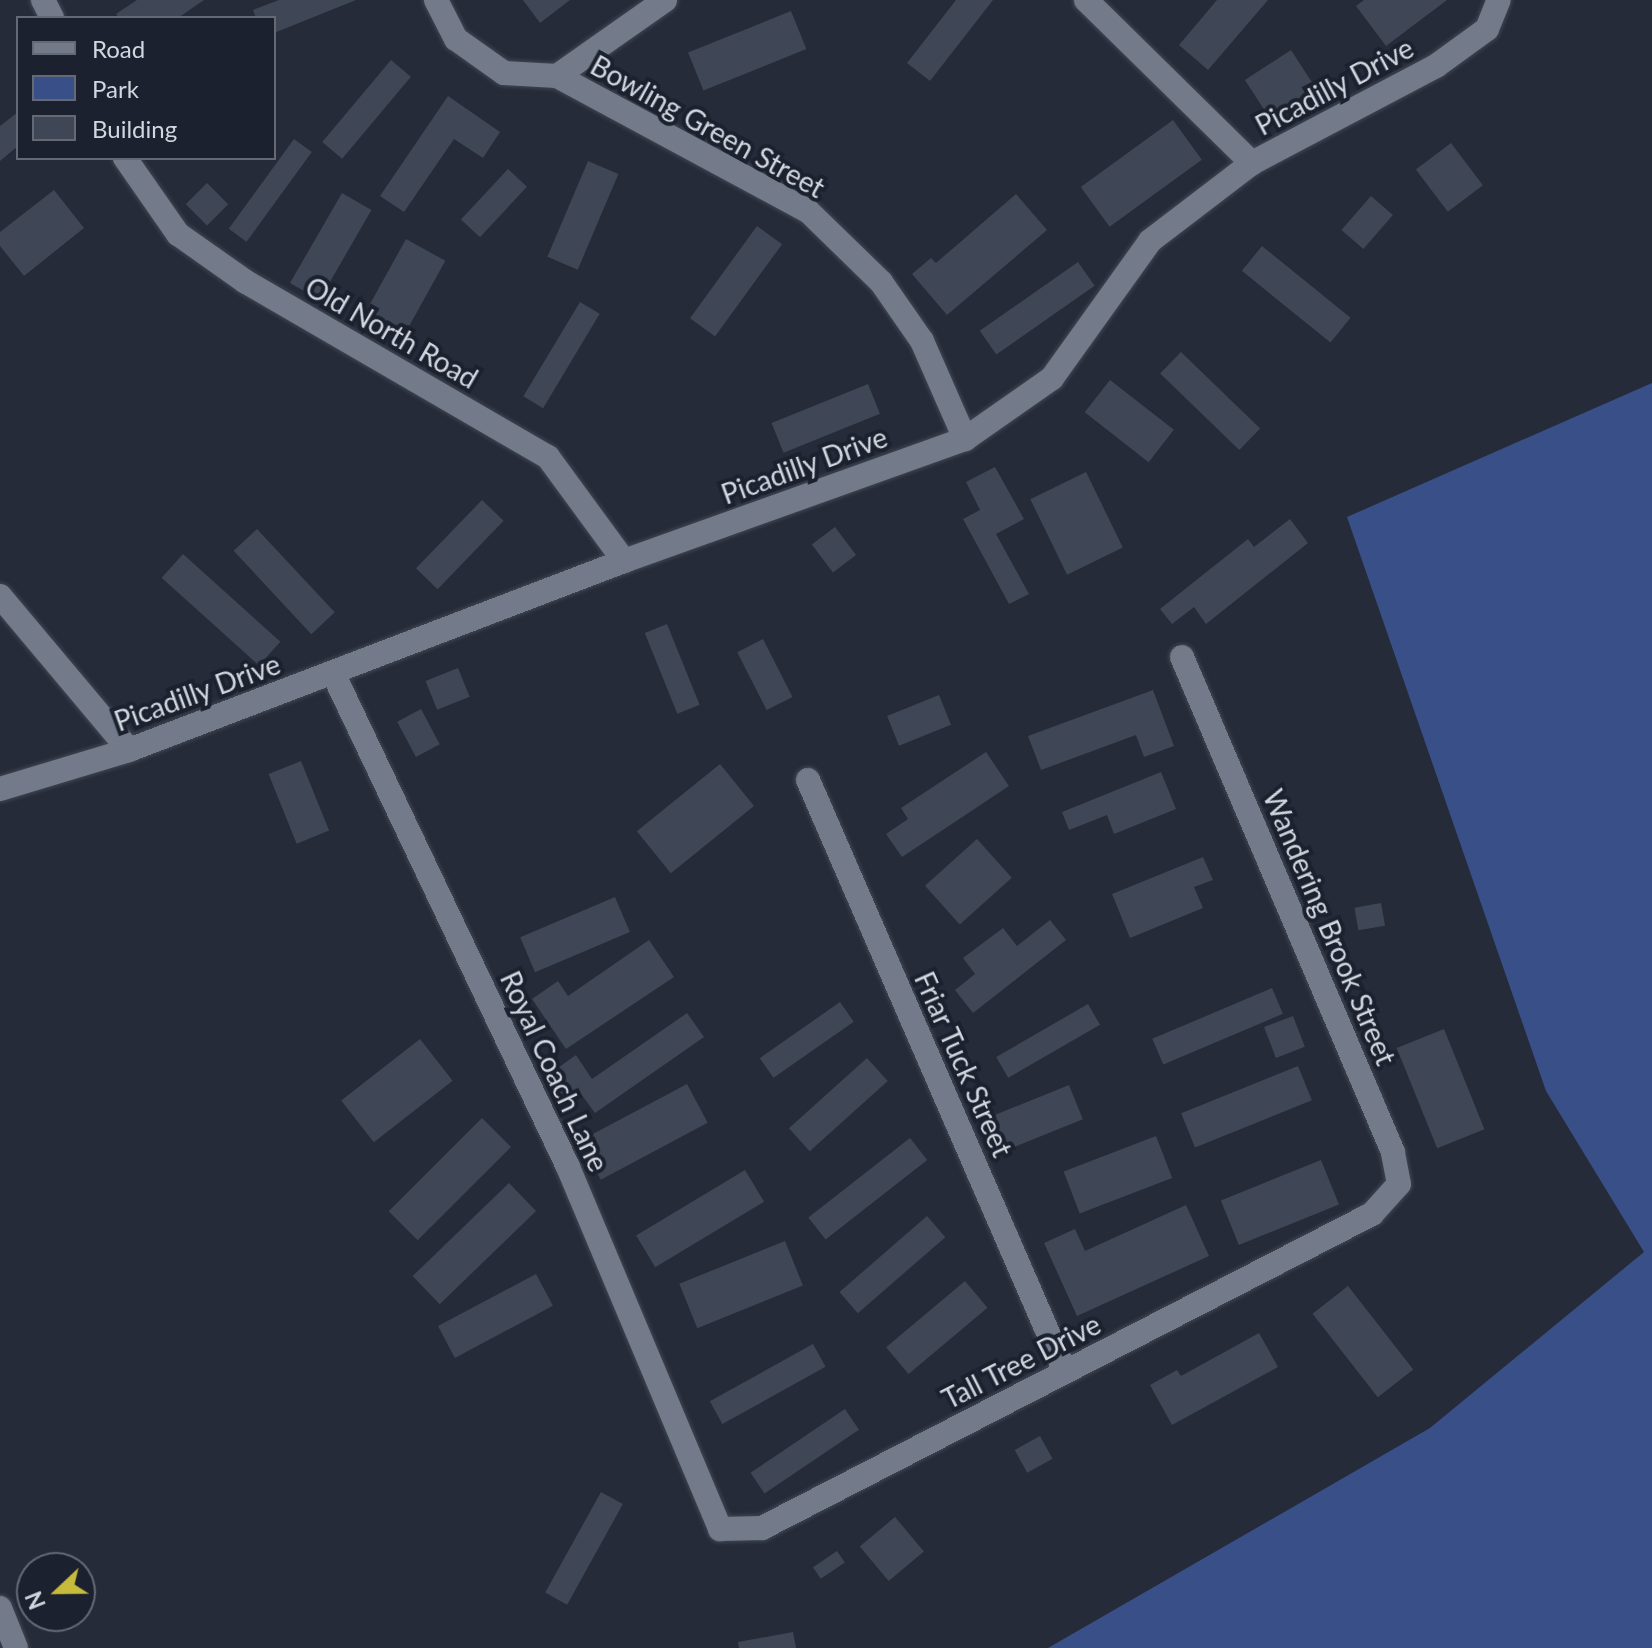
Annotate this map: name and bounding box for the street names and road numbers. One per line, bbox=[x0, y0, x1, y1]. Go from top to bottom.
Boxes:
street label: Picadilly Drive bbox=[1249, 30, 1419, 142]
street label: Bowling Green Street bbox=[585, 48, 831, 204]
street label: Old North Road bbox=[300, 269, 484, 395]
street label: Picadilly Drive bbox=[716, 419, 892, 511]
street label: Picadilly Drive bbox=[109, 646, 285, 738]
street label: Wandering Brook Street bbox=[1257, 784, 1403, 1070]
street label: Royal Coach Lane bbox=[494, 966, 616, 1176]
street label: Friar Tuck Street bbox=[908, 966, 1020, 1162]
street label: Tall Tree Drive bbox=[936, 1306, 1106, 1416]

